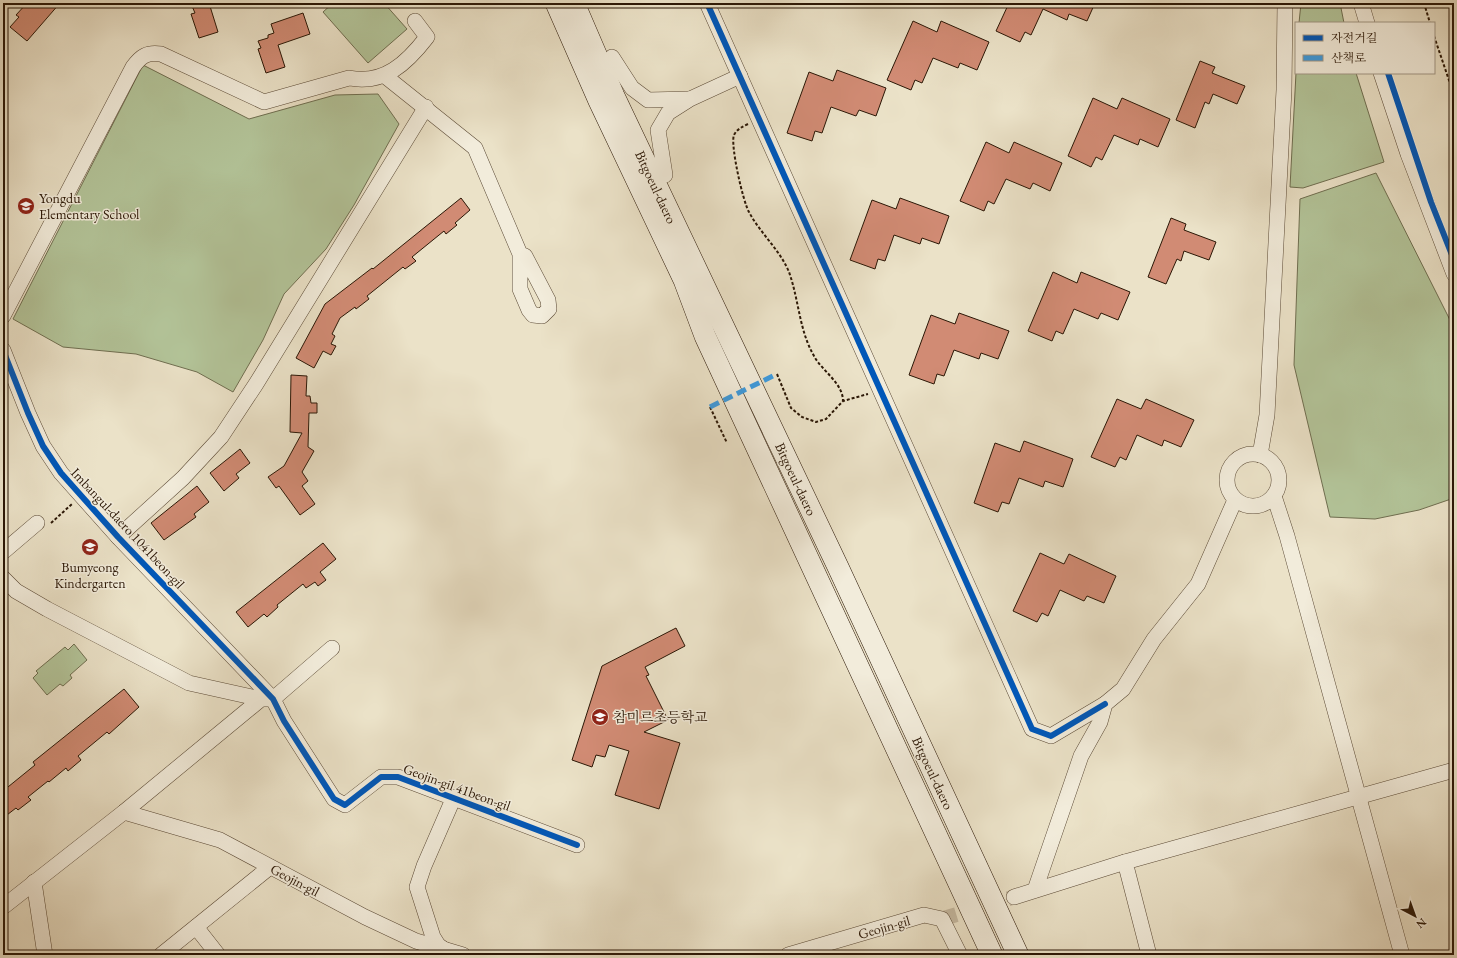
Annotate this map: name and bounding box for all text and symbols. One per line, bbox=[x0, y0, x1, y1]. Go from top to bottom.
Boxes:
legend bbox=[1295, 22, 1435, 74]
text: 자전거길 bbox=[1331, 30, 1377, 46]
text: 산책로 bbox=[1331, 50, 1366, 66]
street label: Bitgoeul-daero bbox=[631, 147, 681, 227]
place label: Yongdu Elementary School bbox=[39, 189, 140, 223]
school or university icon: Yongdu Elementary School bbox=[16, 196, 36, 216]
street label: Bitgoeul-daero bbox=[771, 439, 821, 519]
street label: Imbangul-daero 1041beon-gil bbox=[67, 464, 189, 593]
school or university icon: Bumyeong Kindergarten bbox=[80, 537, 100, 557]
place label: Bumyeong Kindergarten bbox=[54, 558, 126, 592]
school or university icon: 참미르초등학교 bbox=[590, 707, 610, 727]
place label: 참미르초등학교 bbox=[613, 708, 708, 726]
street label: Bitgoeul-daero bbox=[908, 733, 958, 813]
street label: Geojin-gil 41beon-gil bbox=[401, 759, 514, 815]
street label: Geojin-gil bbox=[267, 860, 323, 901]
north arrow bbox=[1395, 896, 1435, 936]
street label: Geojin-gil bbox=[856, 911, 913, 943]
text: N bbox=[1414, 915, 1430, 932]

